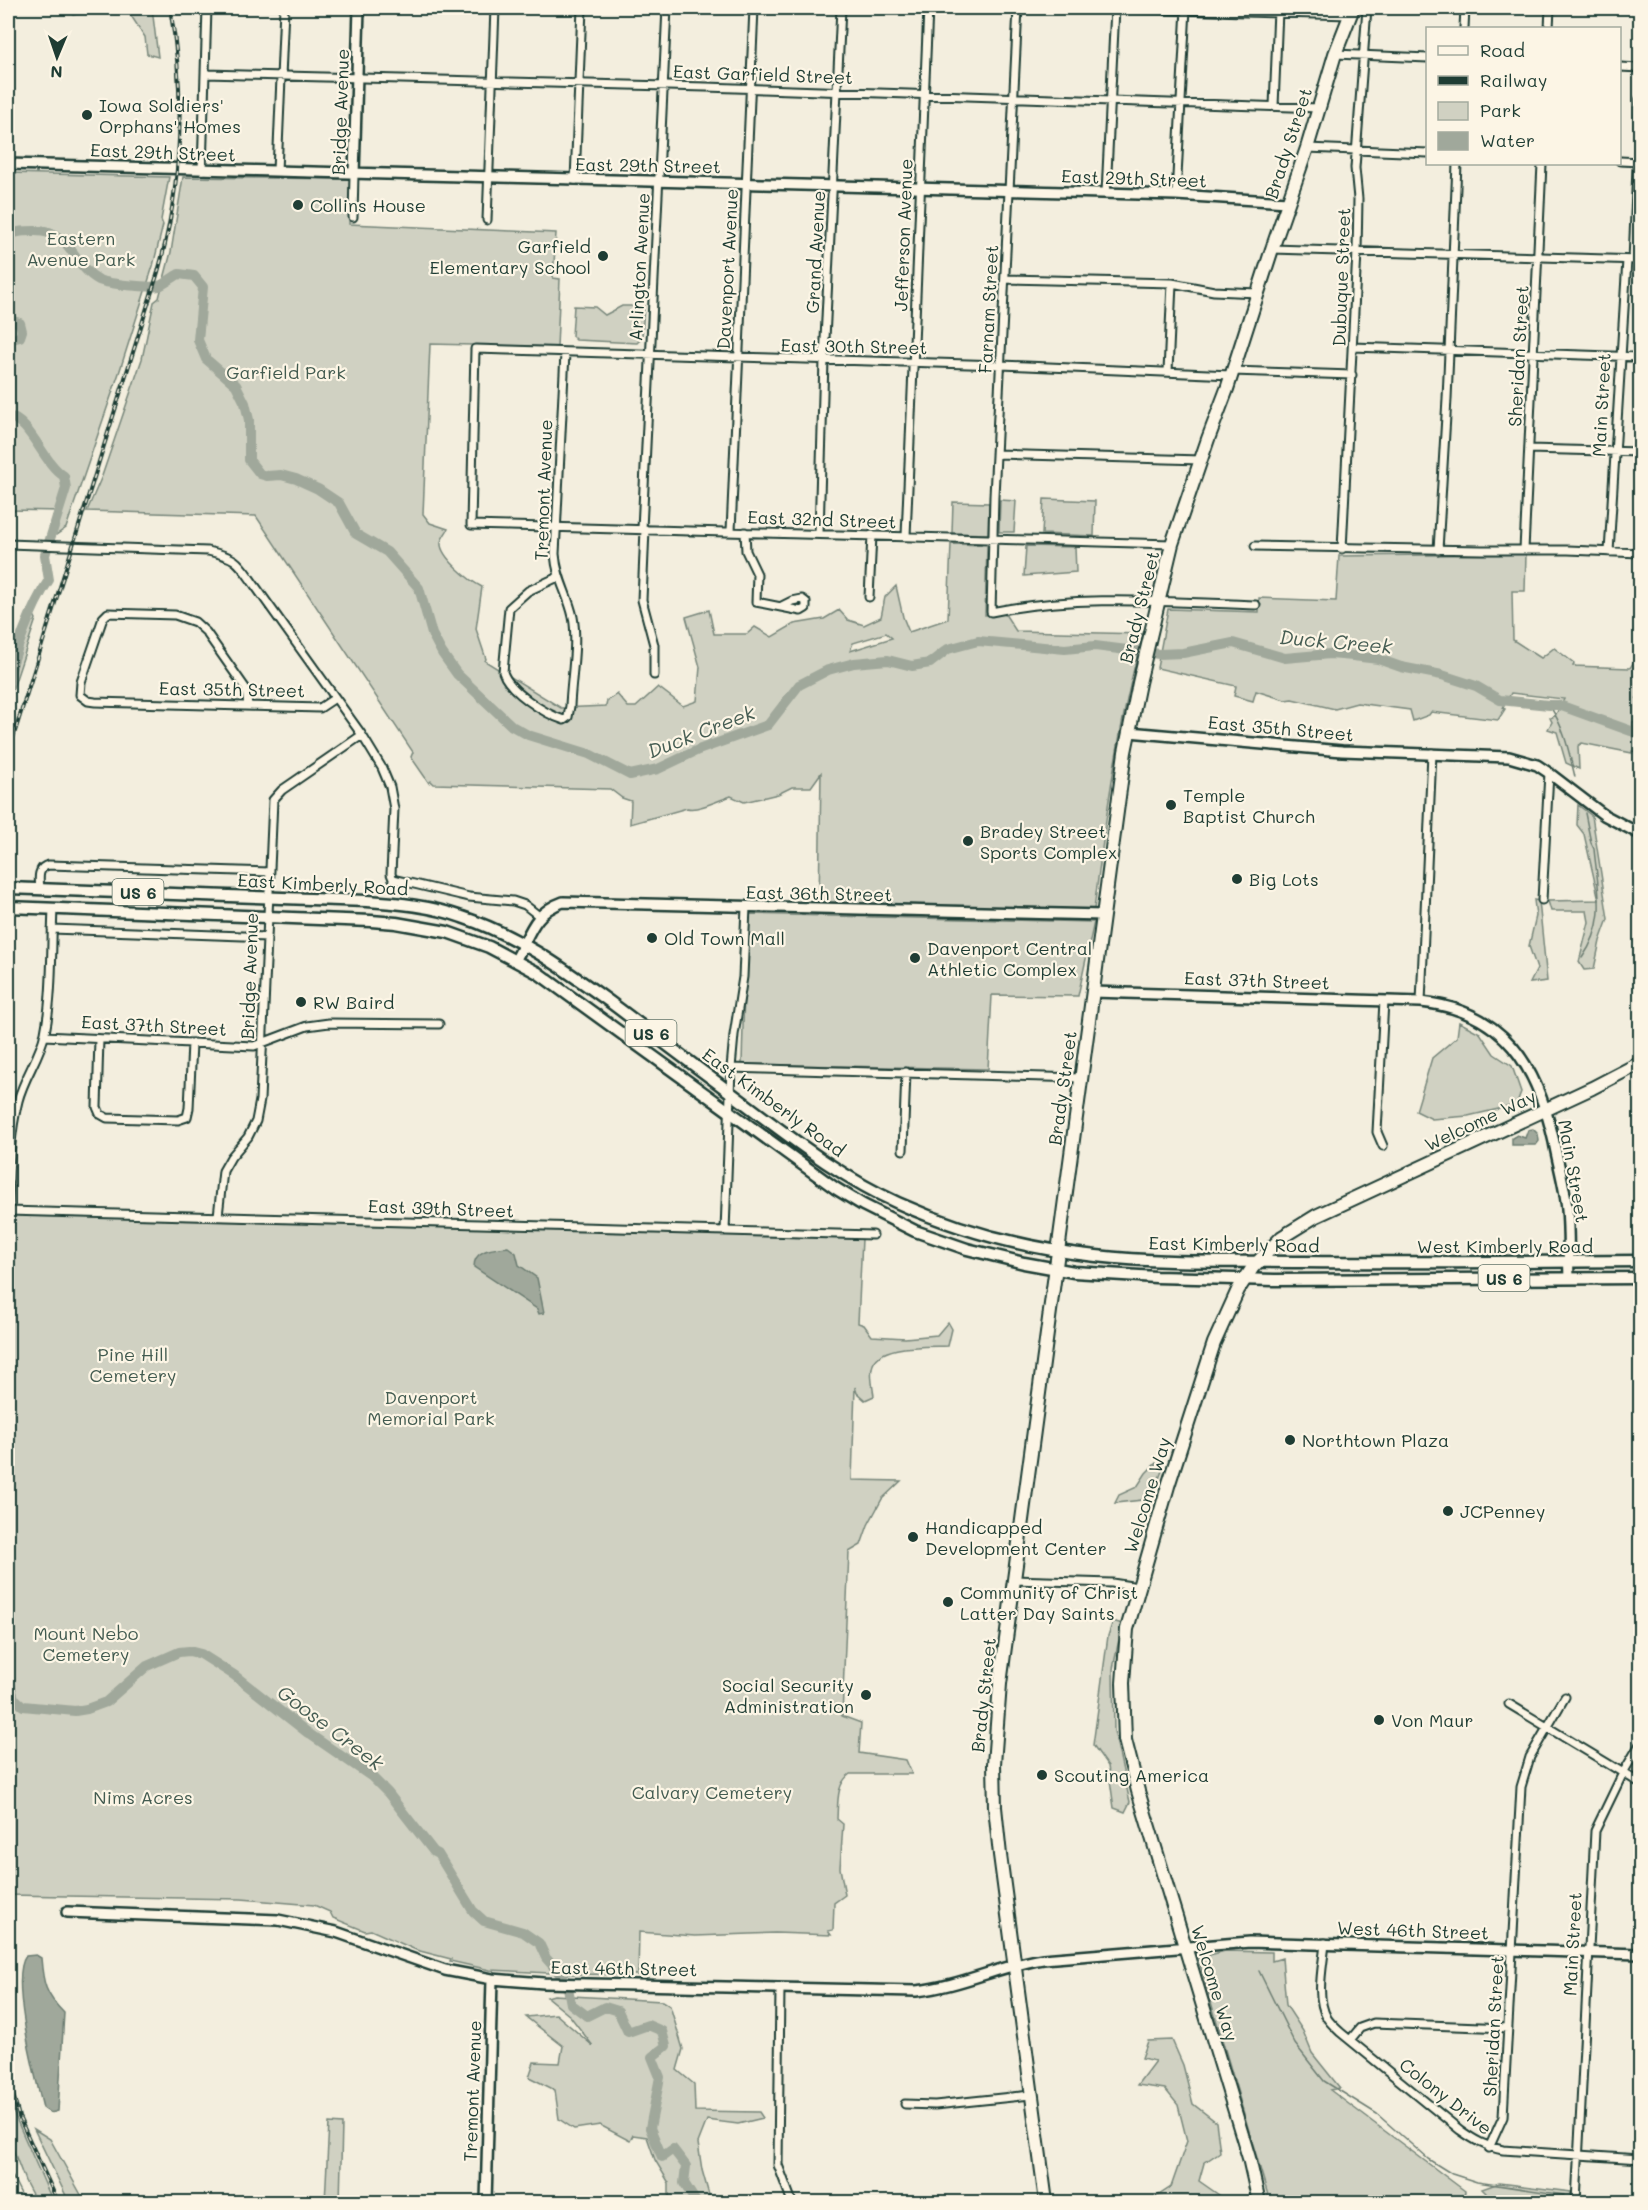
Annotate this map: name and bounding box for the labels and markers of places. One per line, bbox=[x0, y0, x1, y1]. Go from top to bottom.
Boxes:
place label: Iowa Soldiers' Orphans' Homes bbox=[99, 93, 241, 138]
marker: Iowa Soldiers' Orphans' Homes bbox=[80, 108, 94, 122]
place label: Collins House bbox=[310, 193, 426, 217]
marker: Collins House bbox=[291, 198, 305, 212]
place label: Garfield Elementary School bbox=[430, 234, 591, 279]
marker: Garfield Elementary School bbox=[596, 249, 610, 263]
place label: Temple Baptist Church bbox=[1183, 783, 1315, 828]
marker: Temple Baptist Church bbox=[1164, 798, 1178, 812]
place label: Bradey Street Sports Complex bbox=[980, 819, 1117, 864]
marker: Bradey Street Sports Complex bbox=[961, 834, 975, 848]
place label: Big Lots bbox=[1249, 867, 1319, 891]
marker: Big Lots bbox=[1230, 872, 1244, 886]
place label: Old Town Mall bbox=[664, 926, 785, 950]
marker: Old Town Mall bbox=[645, 931, 659, 945]
place label: Davenport Central Athletic Complex bbox=[927, 936, 1092, 981]
marker: Davenport Central Athletic Complex bbox=[908, 951, 922, 965]
place label: RW Baird bbox=[313, 990, 394, 1014]
marker: RW Baird bbox=[294, 995, 308, 1009]
place label: Northtown Plaza bbox=[1302, 1428, 1449, 1452]
marker: Northtown Plaza bbox=[1283, 1433, 1297, 1447]
place label: JCPenney bbox=[1460, 1499, 1545, 1523]
marker: JCPenney bbox=[1441, 1504, 1455, 1518]
place label: Handicapped Development Center bbox=[925, 1515, 1107, 1560]
marker: Handicapped Development Center bbox=[906, 1530, 920, 1544]
place label: Community of Christ Latter Day Saints bbox=[960, 1580, 1138, 1625]
marker: Community of Christ Latter Day Saints bbox=[941, 1595, 955, 1609]
place label: Social Security Administration bbox=[722, 1673, 854, 1718]
marker: Social Security Administration bbox=[859, 1688, 873, 1702]
place label: Von Maur bbox=[1391, 1708, 1473, 1732]
marker: Von Maur bbox=[1372, 1713, 1386, 1727]
place label: Scouting America bbox=[1054, 1763, 1209, 1787]
marker: Scouting America bbox=[1035, 1768, 1049, 1782]

